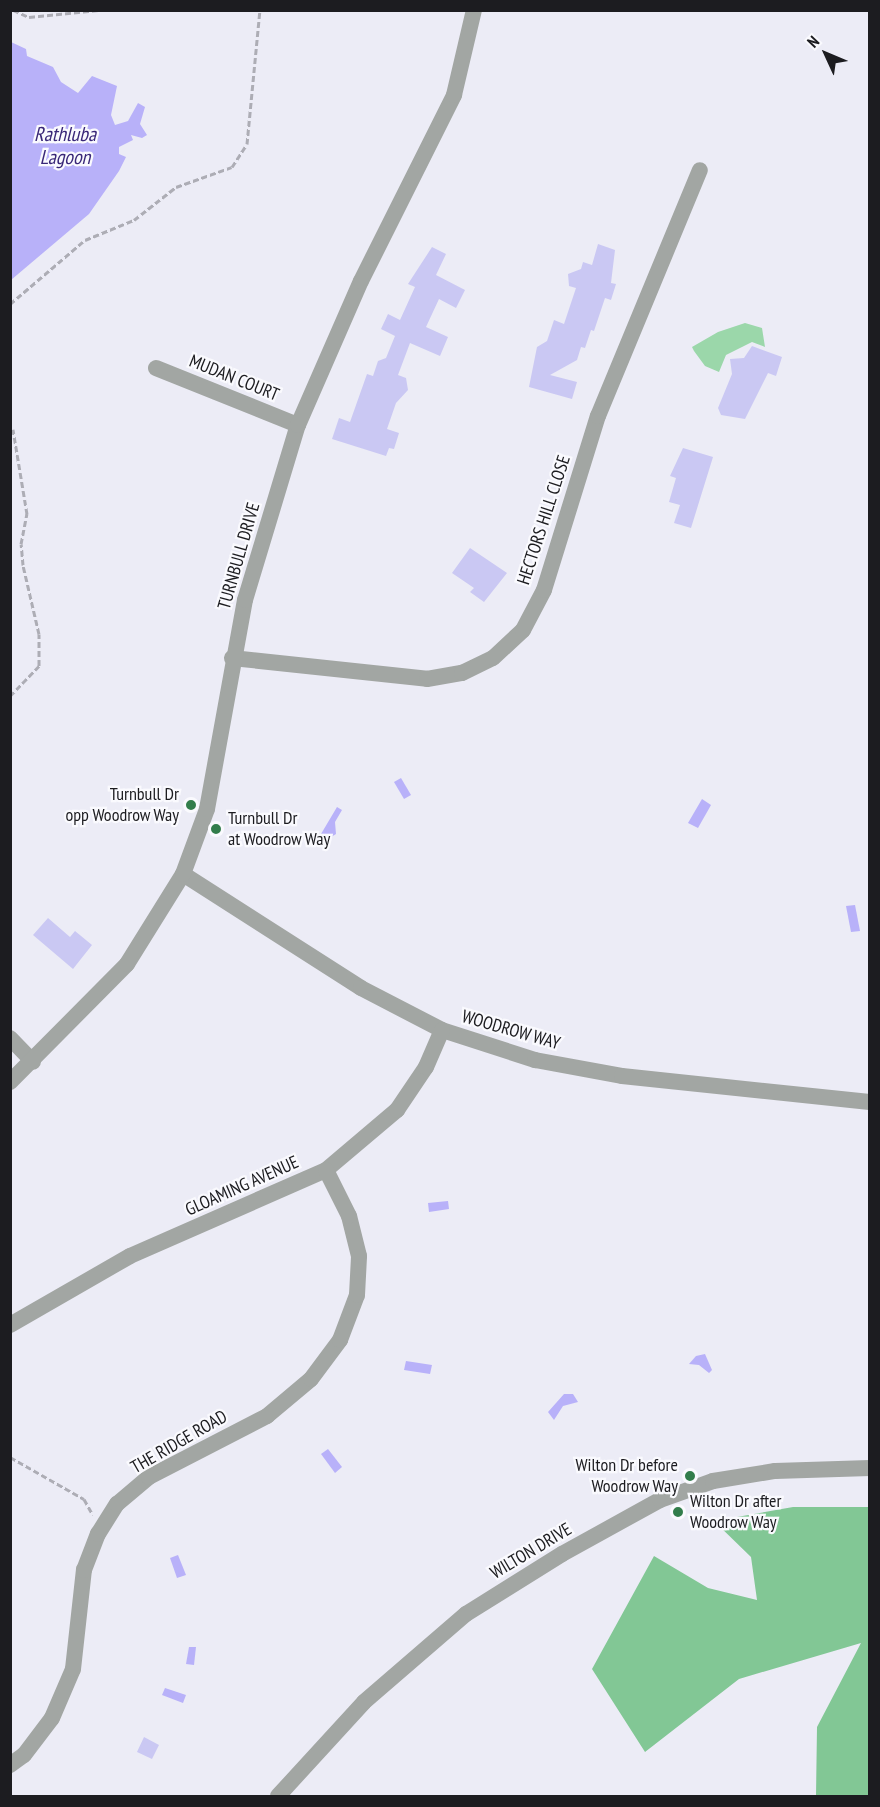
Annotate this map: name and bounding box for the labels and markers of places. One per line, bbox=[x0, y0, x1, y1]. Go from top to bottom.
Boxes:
place label: Turnbull Dr opp Woodrow Way bbox=[65, 784, 179, 826]
marker: Turnbull Dr opp Woodrow Way bbox=[184, 798, 198, 812]
place label: Turnbull Dr at Woodrow Way bbox=[228, 808, 331, 850]
marker: Turnbull Dr at Woodrow Way bbox=[209, 822, 223, 836]
place label: Wilton Dr before Woodrow Way bbox=[575, 1455, 678, 1498]
marker: Wilton Dr before Woodrow Way bbox=[683, 1469, 697, 1483]
place label: Wilton Dr after Woodrow Way bbox=[690, 1491, 781, 1534]
marker: Wilton Dr after Woodrow Way bbox=[671, 1505, 685, 1519]

